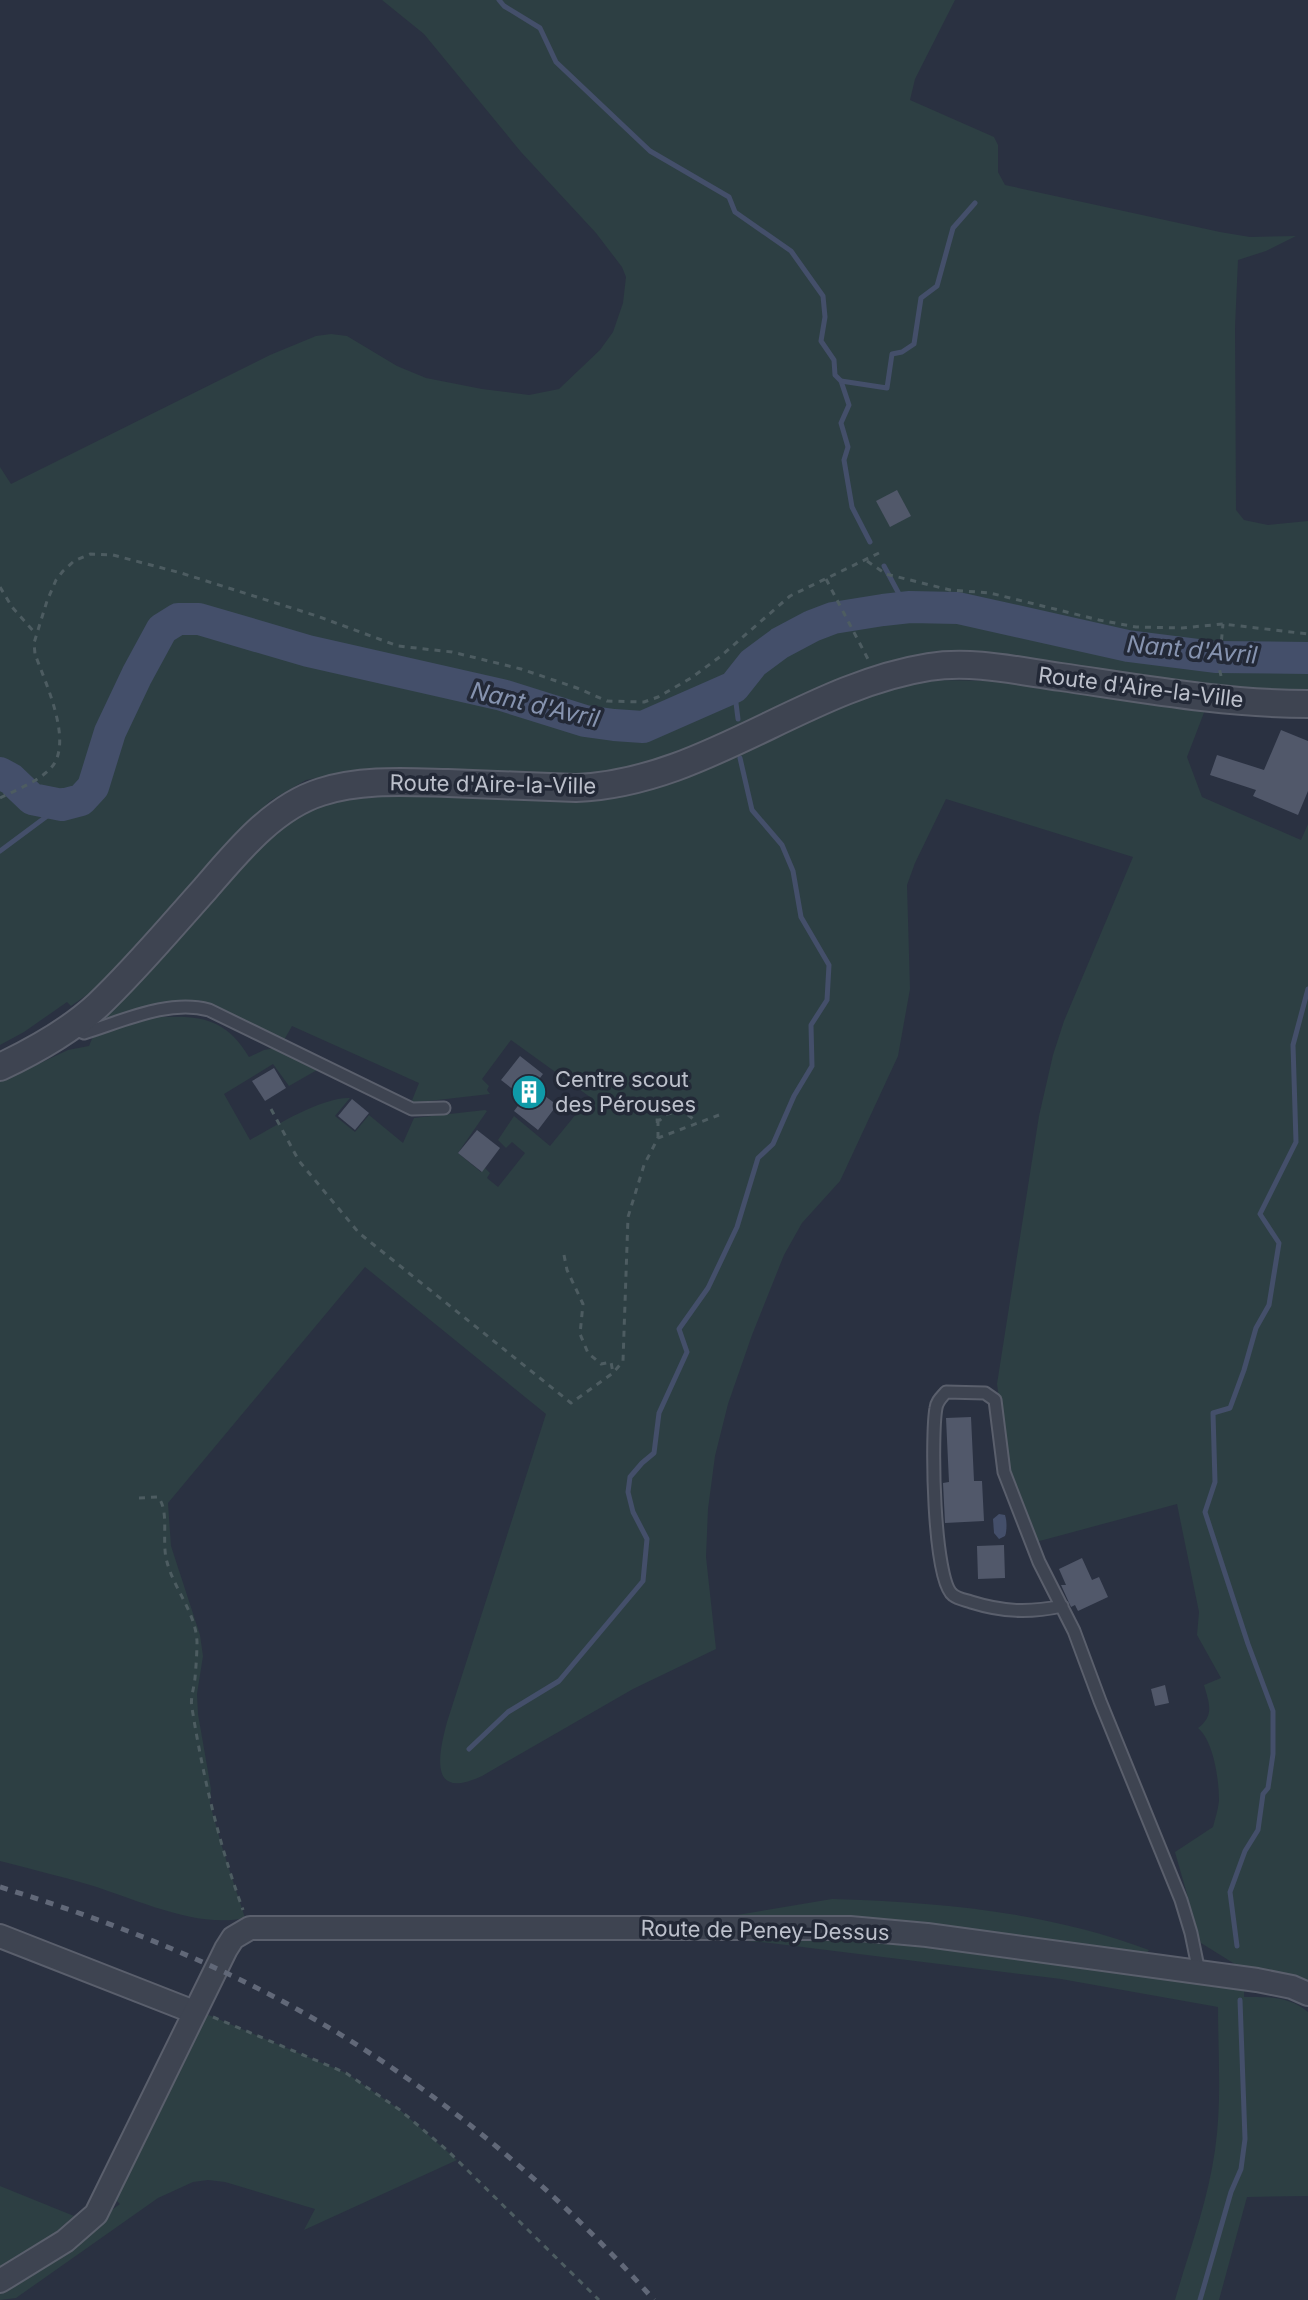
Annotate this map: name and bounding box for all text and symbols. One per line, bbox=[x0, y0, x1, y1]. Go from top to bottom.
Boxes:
water label: Nant d'Avril bbox=[1125, 629, 1259, 670]
street label: Route d'Aire-la-Ville bbox=[1037, 662, 1245, 712]
water label: Nant d'Avril bbox=[468, 676, 602, 733]
street label: Route d'Aire-la-Ville bbox=[390, 769, 596, 799]
place label: Centre scout des Pérouses bbox=[555, 1066, 696, 1117]
building icon: Centre scout des Pérouses bbox=[510, 1073, 548, 1111]
street label: Route de Peney-Dessus bbox=[640, 1915, 890, 1945]

